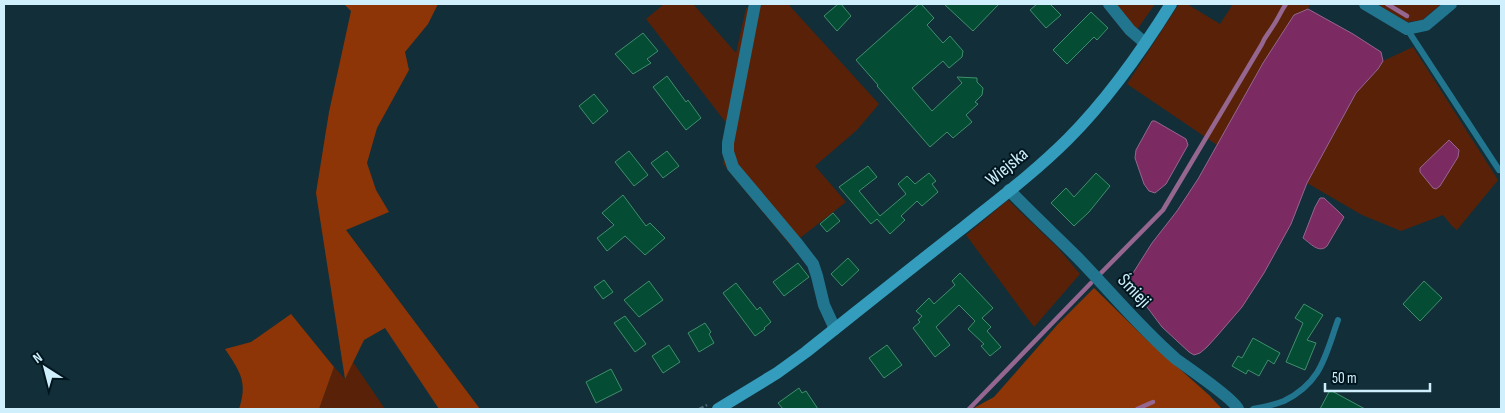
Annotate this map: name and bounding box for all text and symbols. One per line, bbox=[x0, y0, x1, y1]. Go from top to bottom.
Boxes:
street label: Wiejska bbox=[981, 143, 1033, 191]
street label: Śmieji bbox=[1112, 269, 1156, 313]
north arrow bbox=[20, 343, 70, 393]
text: N bbox=[30, 349, 46, 367]
scale bar bbox=[1325, 360, 1430, 392]
text: 50 m bbox=[1332, 369, 1357, 388]

